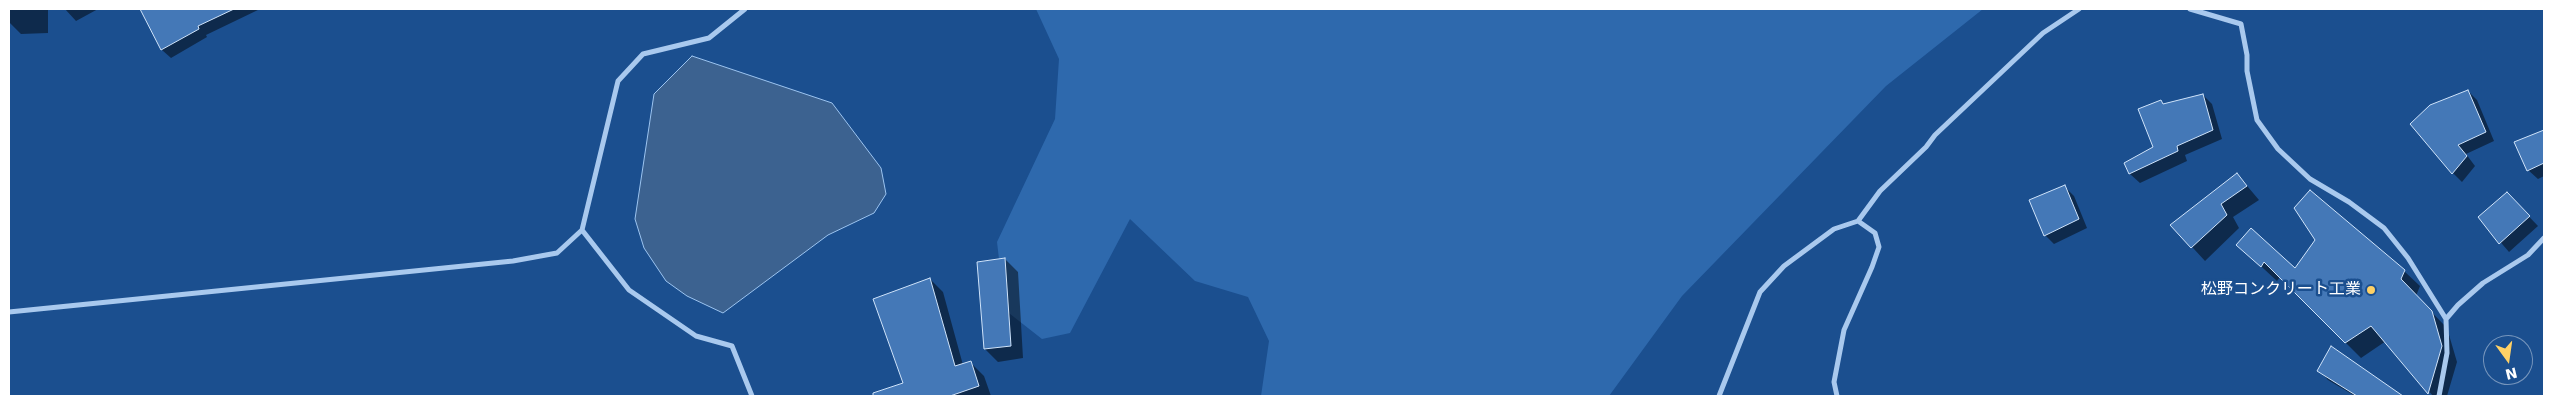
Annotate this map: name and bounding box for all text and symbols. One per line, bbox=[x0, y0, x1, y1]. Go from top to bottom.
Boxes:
place label: 松野コンクリート工業 bbox=[2201, 280, 2361, 300]
marker: 松野コンクリート工業 bbox=[2365, 284, 2377, 296]
north arrow bbox=[2483, 335, 2533, 385]
text: N bbox=[2504, 364, 2519, 383]

